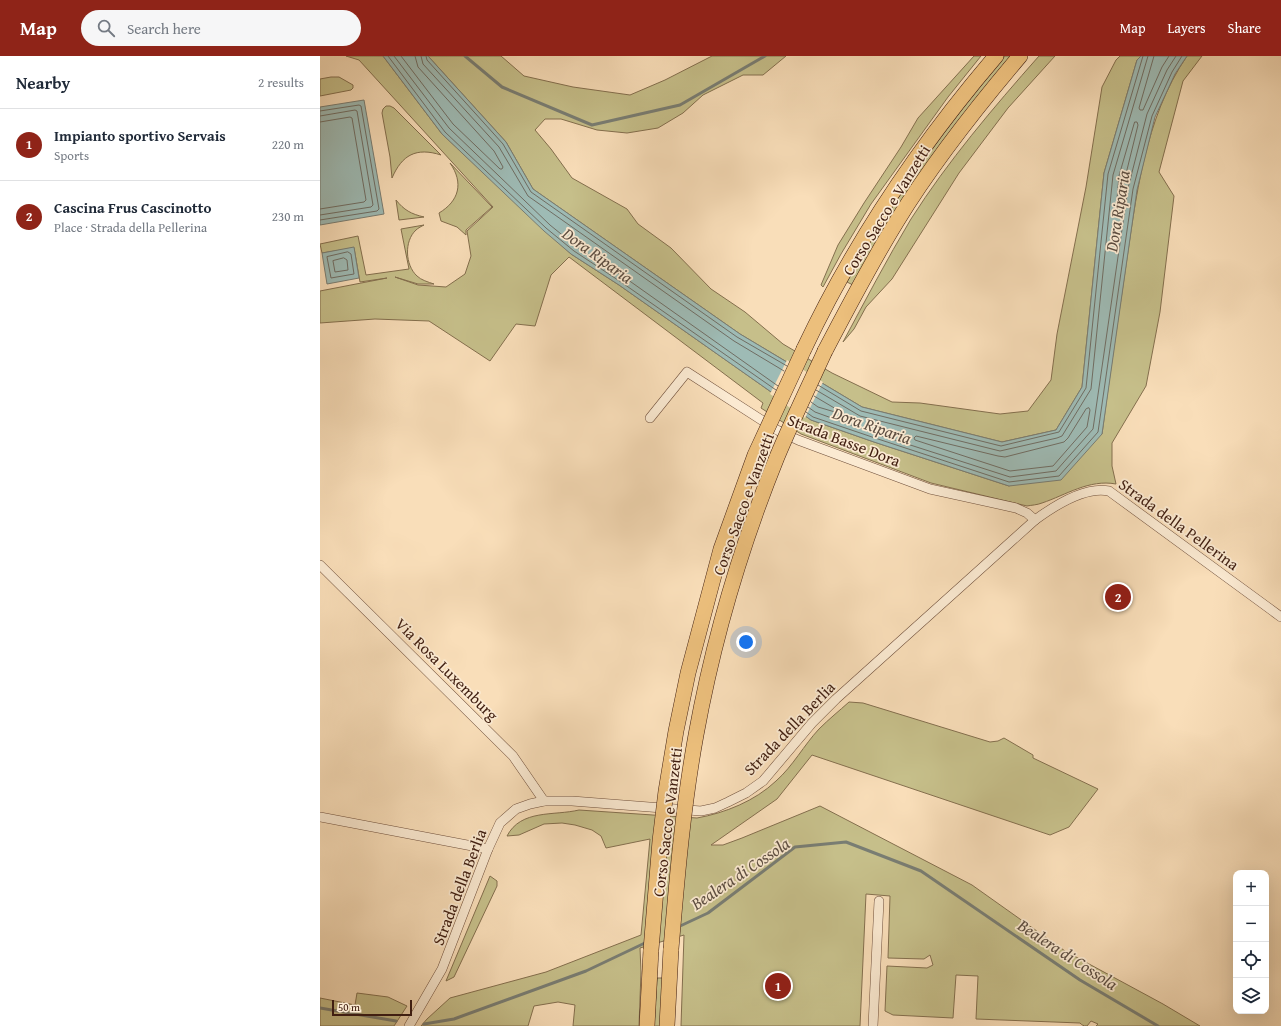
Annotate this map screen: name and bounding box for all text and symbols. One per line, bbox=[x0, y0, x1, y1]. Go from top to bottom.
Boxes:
search box bbox=[81, 10, 361, 46]
text: Map bbox=[20, 14, 57, 42]
icon: search bbox=[95, 17, 117, 39]
text: Search here bbox=[127, 18, 201, 39]
text: Map bbox=[1120, 18, 1146, 38]
text: Layers bbox=[1168, 18, 1206, 38]
text: Share bbox=[1228, 18, 1261, 38]
text: Nearby bbox=[16, 70, 70, 95]
text: 2 results bbox=[258, 73, 304, 92]
text: Impianto sportivo Servais bbox=[54, 125, 226, 146]
text: 1 bbox=[26, 135, 32, 154]
text: 220 m bbox=[272, 135, 304, 154]
street label: Corso Sacco e Vanzetti bbox=[836, 140, 936, 280]
text: Sports bbox=[54, 146, 89, 165]
water label: Dora Riparia bbox=[1098, 168, 1136, 254]
text: Cascina Frus Cascinotto bbox=[54, 197, 211, 218]
text: 2 bbox=[26, 207, 32, 226]
text: 230 m bbox=[272, 207, 304, 226]
text: Place · Strada della Pellerina bbox=[54, 218, 207, 237]
water label: Dora Riparia bbox=[557, 220, 639, 289]
water label: Dora Riparia bbox=[828, 400, 915, 450]
street label: Strada Basse Dora bbox=[784, 407, 904, 473]
street label: Corso Sacco e Vanzetti bbox=[706, 429, 780, 579]
street label: Strada della Pellerina bbox=[1114, 472, 1244, 576]
pin: 2 bbox=[1105, 582, 1131, 612]
street label: Via Rosa Luxemburg bbox=[390, 612, 504, 726]
your location bbox=[736, 632, 756, 652]
street label: Strada della Berlia bbox=[738, 675, 841, 781]
street label: Corso Sacco e Vanzetti bbox=[646, 746, 688, 898]
street label: Strada della Berlia bbox=[426, 825, 492, 949]
water label: Bealera di Cossola bbox=[685, 831, 795, 916]
map controls bbox=[1233, 870, 1269, 1014]
button: + bbox=[1233, 870, 1269, 906]
button: − bbox=[1233, 906, 1269, 942]
water label: Bealera di Cossola bbox=[1012, 912, 1123, 996]
button: locate bbox=[1233, 942, 1269, 978]
pin: 1 bbox=[765, 971, 791, 1001]
button: layers bbox=[1233, 978, 1269, 1014]
scale bar bbox=[332, 998, 412, 1017]
text: 50 m bbox=[338, 999, 360, 1015]

